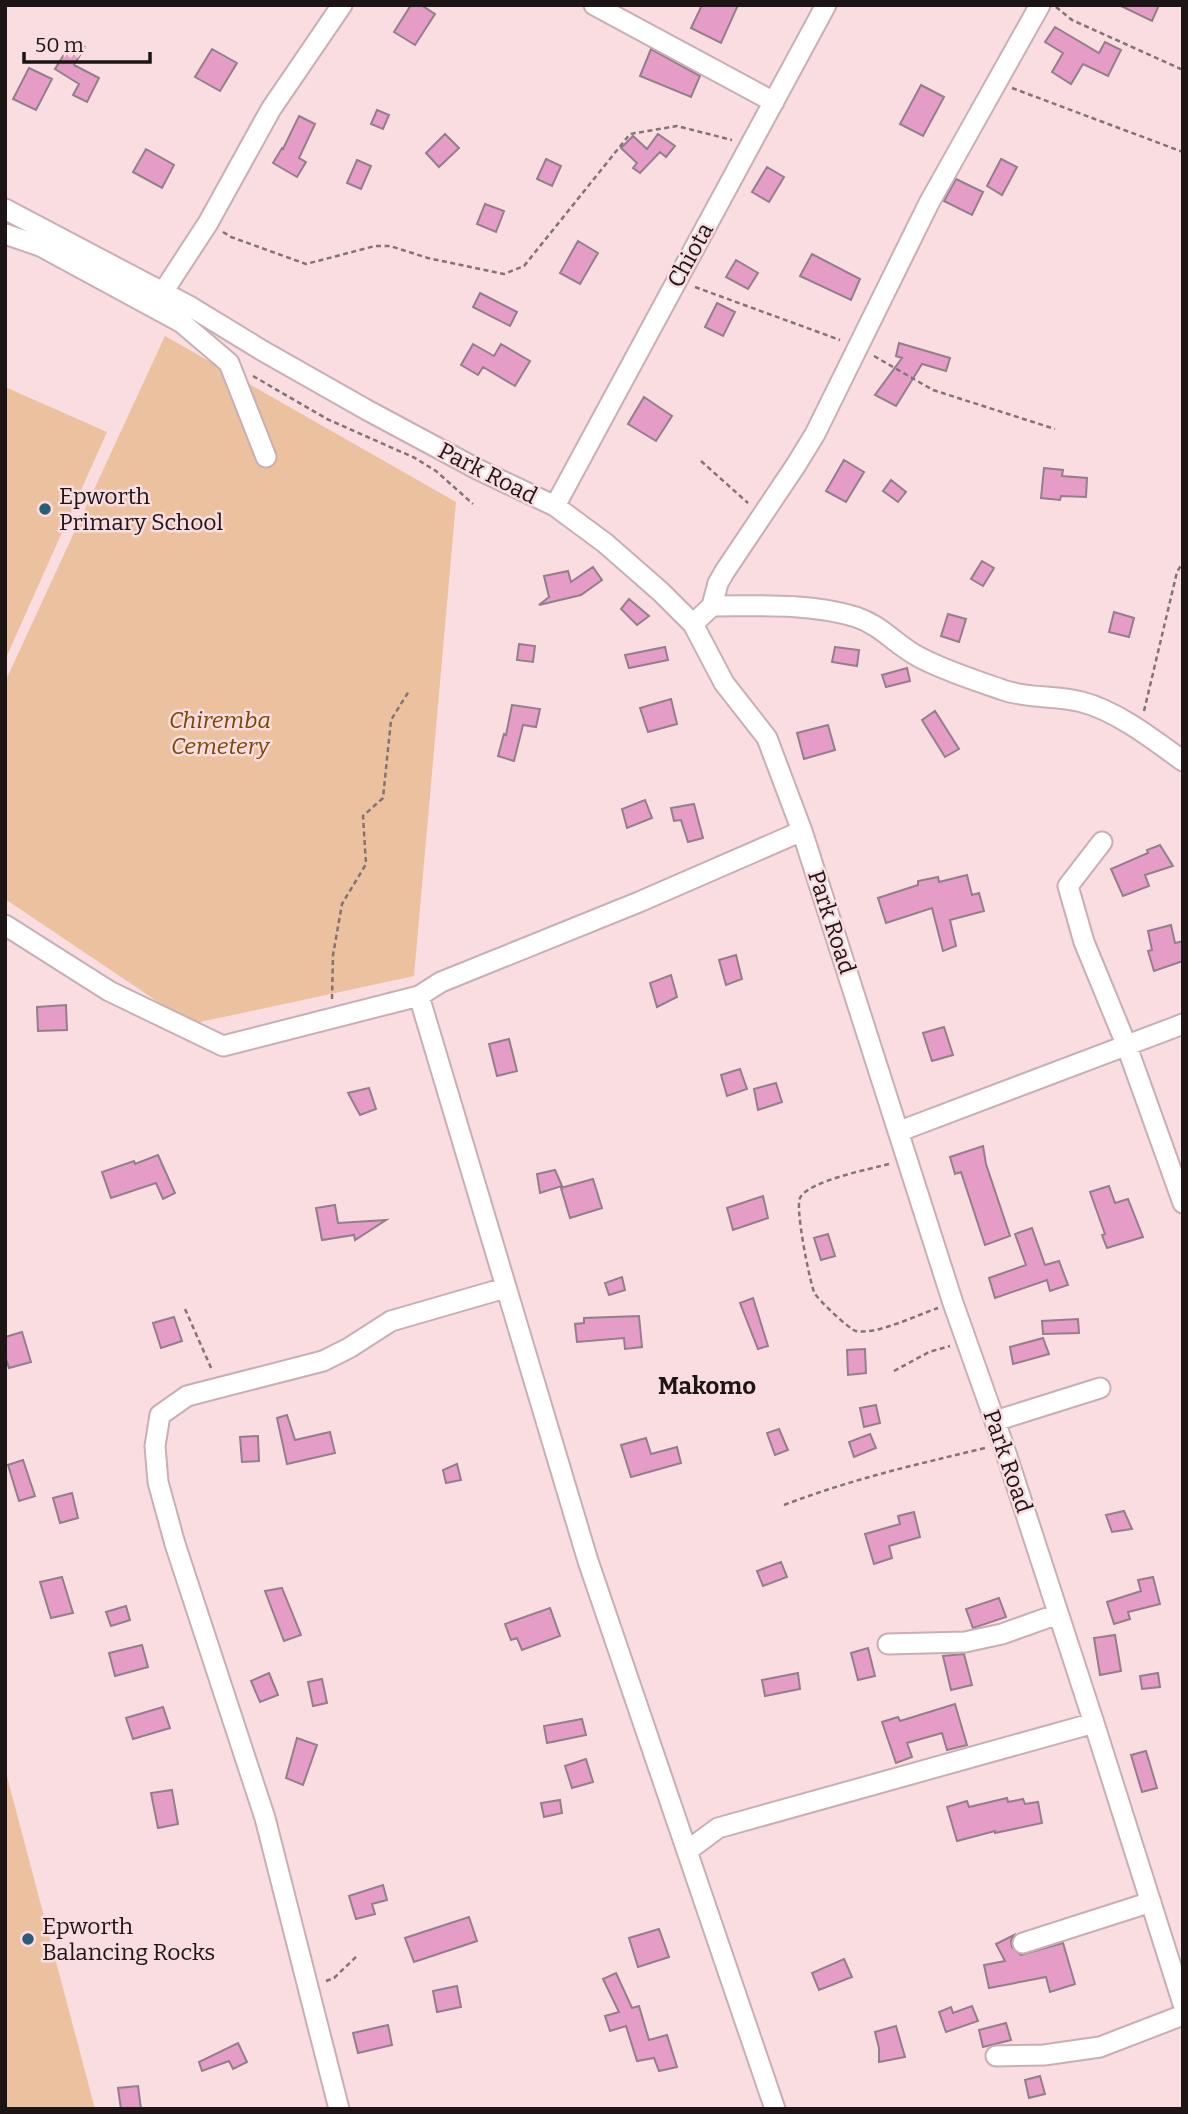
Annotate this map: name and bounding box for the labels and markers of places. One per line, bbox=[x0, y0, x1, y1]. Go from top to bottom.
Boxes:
place label: Epworth Primary School bbox=[59, 482, 224, 536]
marker: Epworth Primary School bbox=[37, 501, 53, 517]
place label: Epworth Balancing Rocks bbox=[42, 1912, 215, 1966]
marker: Epworth Balancing Rocks bbox=[20, 1931, 36, 1947]

